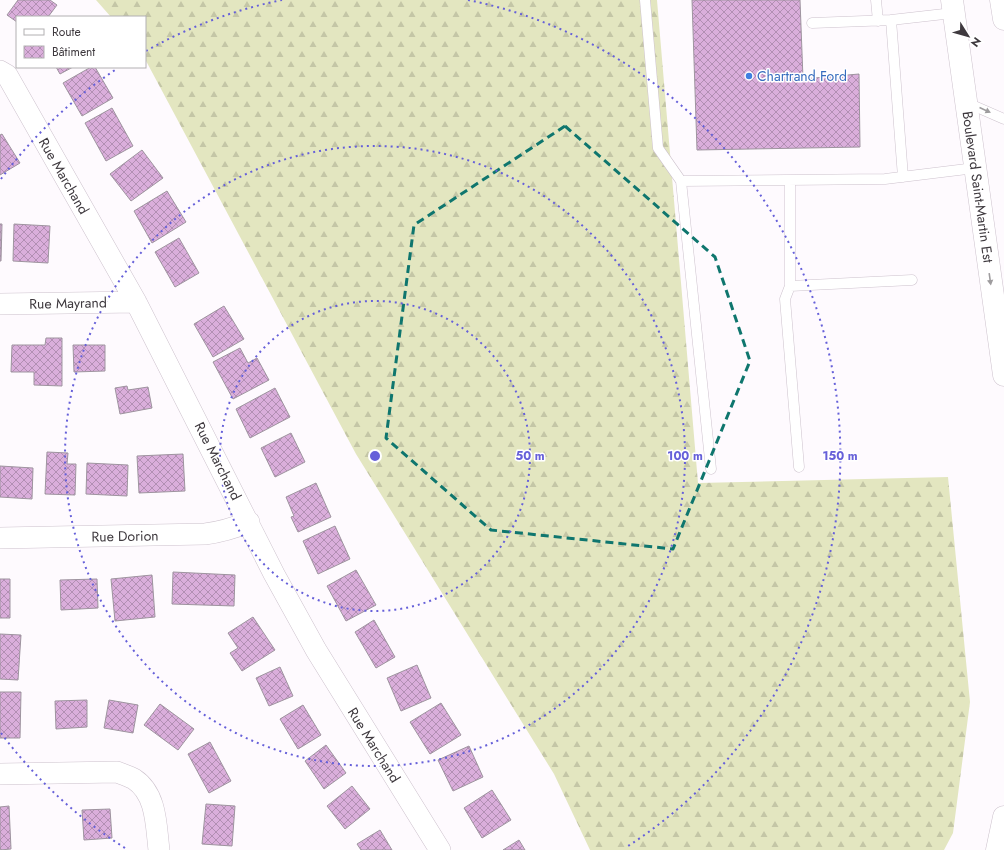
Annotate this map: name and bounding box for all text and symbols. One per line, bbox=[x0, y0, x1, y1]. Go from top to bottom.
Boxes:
legend bbox=[16, 16, 146, 68]
north arrow bbox=[948, 16, 988, 56]
text: Route bbox=[52, 23, 81, 41]
text: N bbox=[967, 34, 985, 50]
text: Bâtiment bbox=[52, 43, 95, 61]
place label: Chartrand Ford bbox=[757, 66, 847, 86]
marker: Chartrand Ford bbox=[744, 71, 754, 81]
one-way arrow bbox=[979, 107, 990, 113]
street label: Boulevard Saint-Martin Est bbox=[957, 110, 999, 265]
street label: Rue Marchand bbox=[34, 134, 94, 218]
one-way arrow bbox=[987, 273, 993, 285]
street label: Rue Mayrand bbox=[29, 292, 107, 314]
street label: Rue Marchand bbox=[190, 418, 246, 504]
text: 50 m bbox=[515, 447, 545, 465]
text: 100 m bbox=[667, 447, 703, 465]
text: 150 m bbox=[822, 447, 858, 465]
centre of rings bbox=[368, 449, 382, 463]
street label: Rue Dorion bbox=[91, 525, 159, 547]
street label: Rue Marchand bbox=[343, 703, 405, 787]

